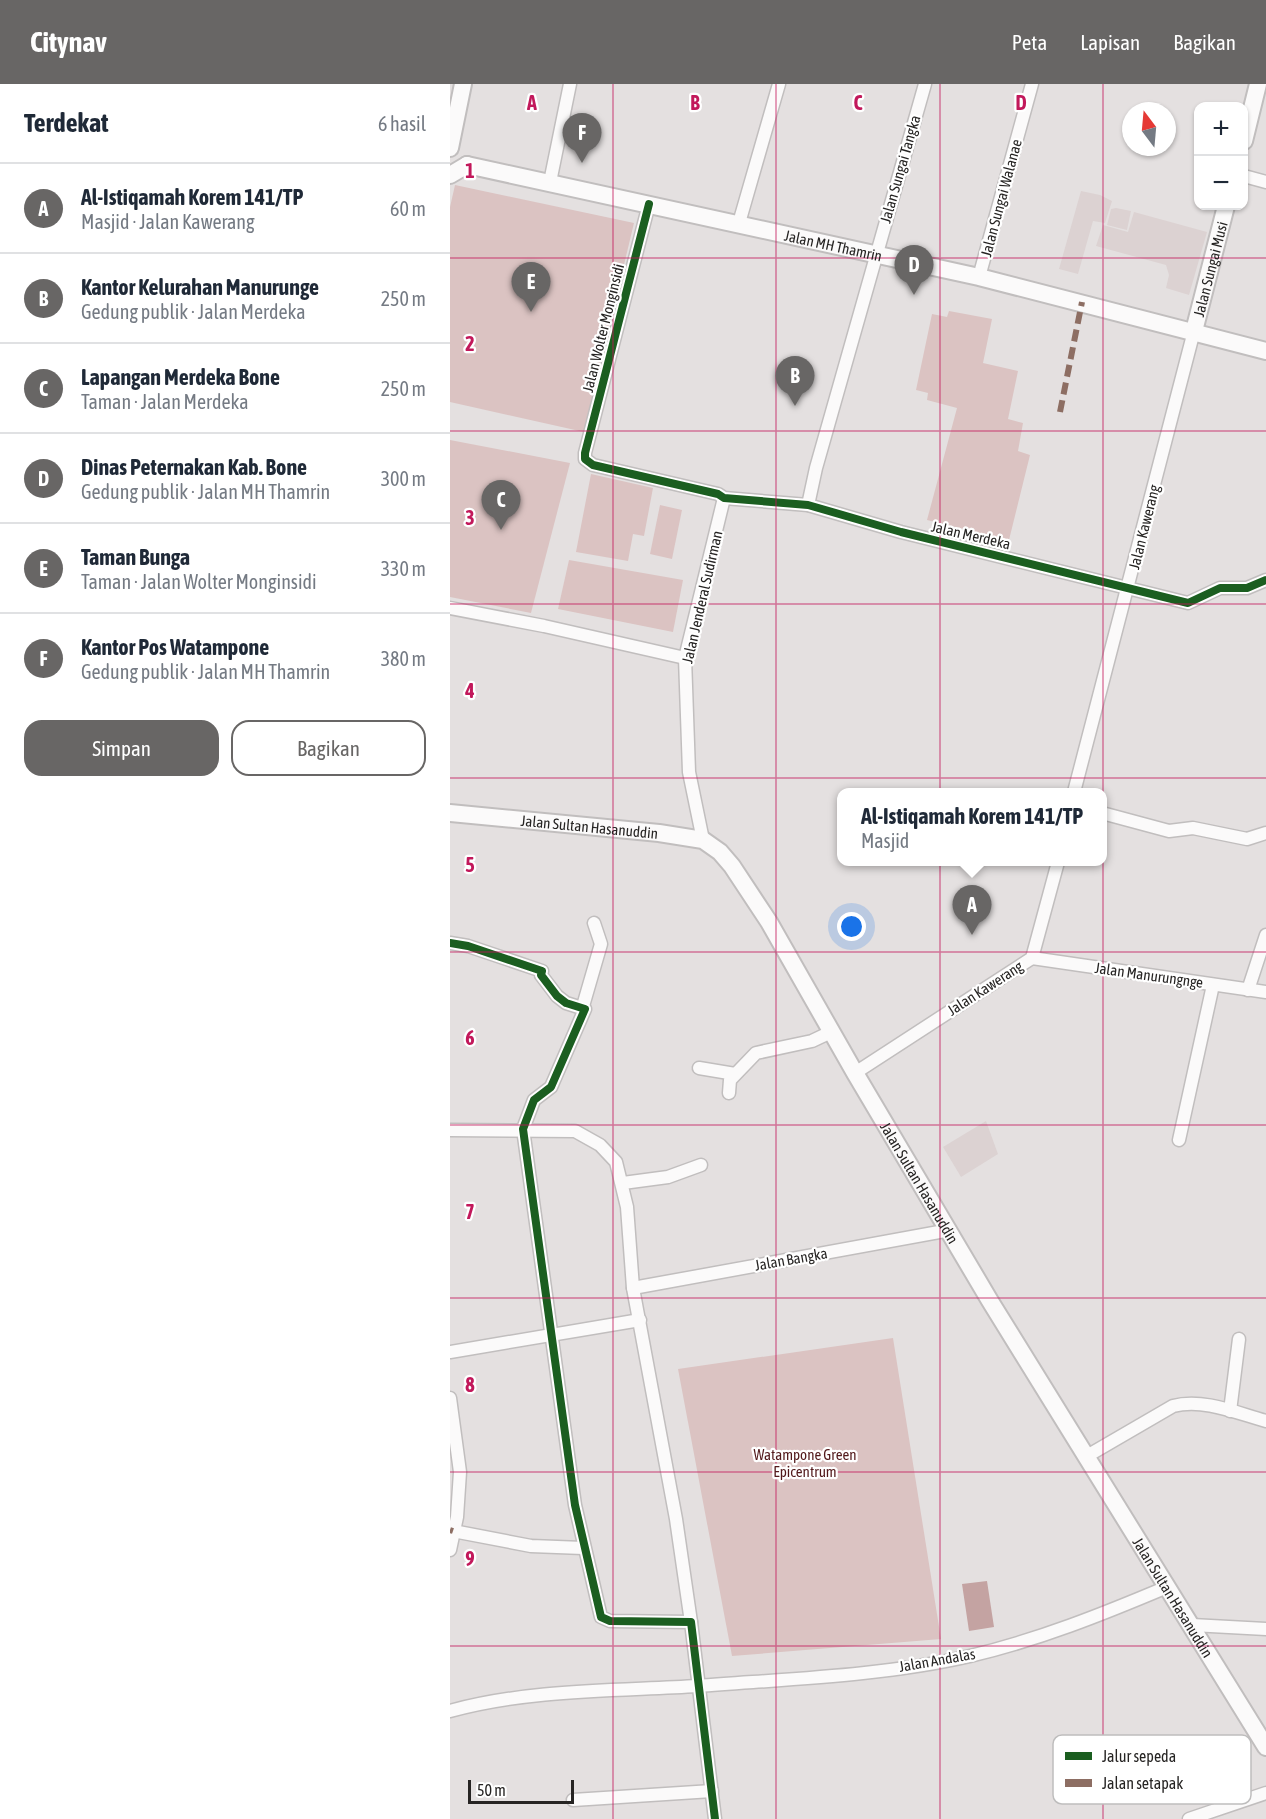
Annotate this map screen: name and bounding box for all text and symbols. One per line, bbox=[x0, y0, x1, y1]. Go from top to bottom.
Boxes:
text: Citynav bbox=[30, 26, 107, 58]
text: Peta bbox=[1012, 30, 1047, 54]
text: Lapisan bbox=[1080, 30, 1140, 54]
text: Bagikan bbox=[1173, 30, 1236, 54]
text: A bbox=[526, 91, 537, 114]
text: B bbox=[690, 91, 700, 114]
text: C bbox=[854, 91, 863, 114]
text: D bbox=[1015, 91, 1027, 114]
north arrow bbox=[1122, 102, 1176, 156]
map controls bbox=[1194, 102, 1248, 210]
button: + bbox=[1194, 102, 1248, 156]
text: Terdekat bbox=[24, 108, 108, 138]
text: 6 hasil bbox=[378, 112, 426, 135]
pin: F bbox=[562, 113, 602, 163]
street label: Jalan Sungai Tangka bbox=[876, 113, 924, 225]
street label: Jalan Sungai Walanae bbox=[977, 137, 1025, 259]
button: − bbox=[1194, 156, 1248, 210]
text: 1 bbox=[465, 159, 475, 182]
text: Al-Istiqamah Korem 141/TP bbox=[81, 184, 303, 210]
text: A bbox=[39, 197, 48, 220]
text: 60 m bbox=[390, 197, 426, 220]
text: Masjid · Jalan Kawerang bbox=[81, 210, 255, 233]
street label: Jalan Sungai Musi bbox=[1190, 220, 1230, 318]
street label: Jalan MH Thamrin bbox=[783, 226, 884, 264]
pin: D bbox=[894, 246, 934, 295]
pin: E bbox=[512, 262, 550, 312]
street label: Jalan Wolter Monginsidi bbox=[579, 262, 627, 394]
text: Kantor Kelurahan Manurunge bbox=[81, 274, 319, 300]
text: B bbox=[39, 287, 48, 310]
text: 250 m bbox=[381, 287, 426, 310]
text: Gedung publik · Jalan Merdeka bbox=[81, 300, 306, 323]
text: 2 bbox=[465, 332, 475, 355]
pin: B bbox=[776, 356, 814, 406]
text: Lapangan Merdeka Bone bbox=[81, 364, 280, 390]
text: C bbox=[39, 377, 48, 400]
text: 250 m bbox=[381, 377, 426, 400]
text: Taman · Jalan Merdeka bbox=[81, 390, 249, 413]
text: Dinas Peternakan Kab. Bone bbox=[81, 454, 307, 480]
text: D bbox=[38, 467, 49, 490]
text: 300 m bbox=[381, 467, 426, 490]
text: Gedung publik · Jalan MH Thamrin bbox=[81, 480, 330, 503]
pin: C bbox=[482, 480, 520, 530]
street label: Jalan Kawerang bbox=[1125, 482, 1163, 571]
text: 3 bbox=[465, 506, 475, 529]
street label: Jalan Merdeka bbox=[930, 518, 1012, 552]
street label: Jalan Jenderal Sudirman bbox=[678, 529, 726, 665]
text: Taman Bunga bbox=[81, 544, 190, 570]
text: E bbox=[39, 557, 48, 580]
text: 330 m bbox=[381, 557, 426, 580]
text: Taman · Jalan Wolter Monginsidi bbox=[81, 570, 317, 593]
text: Kantor Pos Watampone bbox=[81, 634, 269, 660]
text: F bbox=[39, 647, 48, 670]
text: 380 m bbox=[381, 647, 426, 670]
text: Gedung publik · Jalan MH Thamrin bbox=[81, 660, 330, 683]
text: 4 bbox=[464, 679, 475, 702]
button: Simpan bbox=[24, 720, 219, 776]
button: Bagikan bbox=[231, 720, 426, 776]
popup bbox=[837, 788, 1107, 866]
text: Al-Istiqamah Korem 141/TP bbox=[861, 803, 1083, 829]
street label: Jalan Sultan Hasanuddin bbox=[520, 811, 659, 841]
text: Masjid bbox=[861, 829, 909, 852]
text: 5 bbox=[465, 853, 475, 876]
pin: A bbox=[952, 886, 992, 935]
your location bbox=[837, 912, 866, 941]
street label: Jalan Kawerang bbox=[944, 957, 1026, 1019]
street label: Jalan Manurungnge bbox=[1094, 959, 1204, 991]
text: 6 bbox=[465, 1026, 475, 1049]
street label: Jalan Sultan Hasanuddin bbox=[877, 1119, 962, 1246]
text: 7 bbox=[465, 1200, 475, 1223]
street label: Jalan Bangka bbox=[753, 1244, 829, 1274]
text: 8 bbox=[465, 1373, 475, 1396]
park label: Watampone Green Epicentrum bbox=[754, 1446, 857, 1480]
street label: Jalan Sultan Hasanuddin bbox=[1130, 1534, 1217, 1660]
text: 9 bbox=[465, 1547, 475, 1570]
street label: Jalan Andalas bbox=[898, 1645, 976, 1675]
legend bbox=[1053, 1735, 1251, 1804]
text: Jalur sepeda bbox=[1102, 1747, 1176, 1766]
text: Jalan setapak bbox=[1102, 1774, 1183, 1793]
scale bar bbox=[468, 1777, 574, 1804]
text: 50 m bbox=[477, 1781, 506, 1799]

